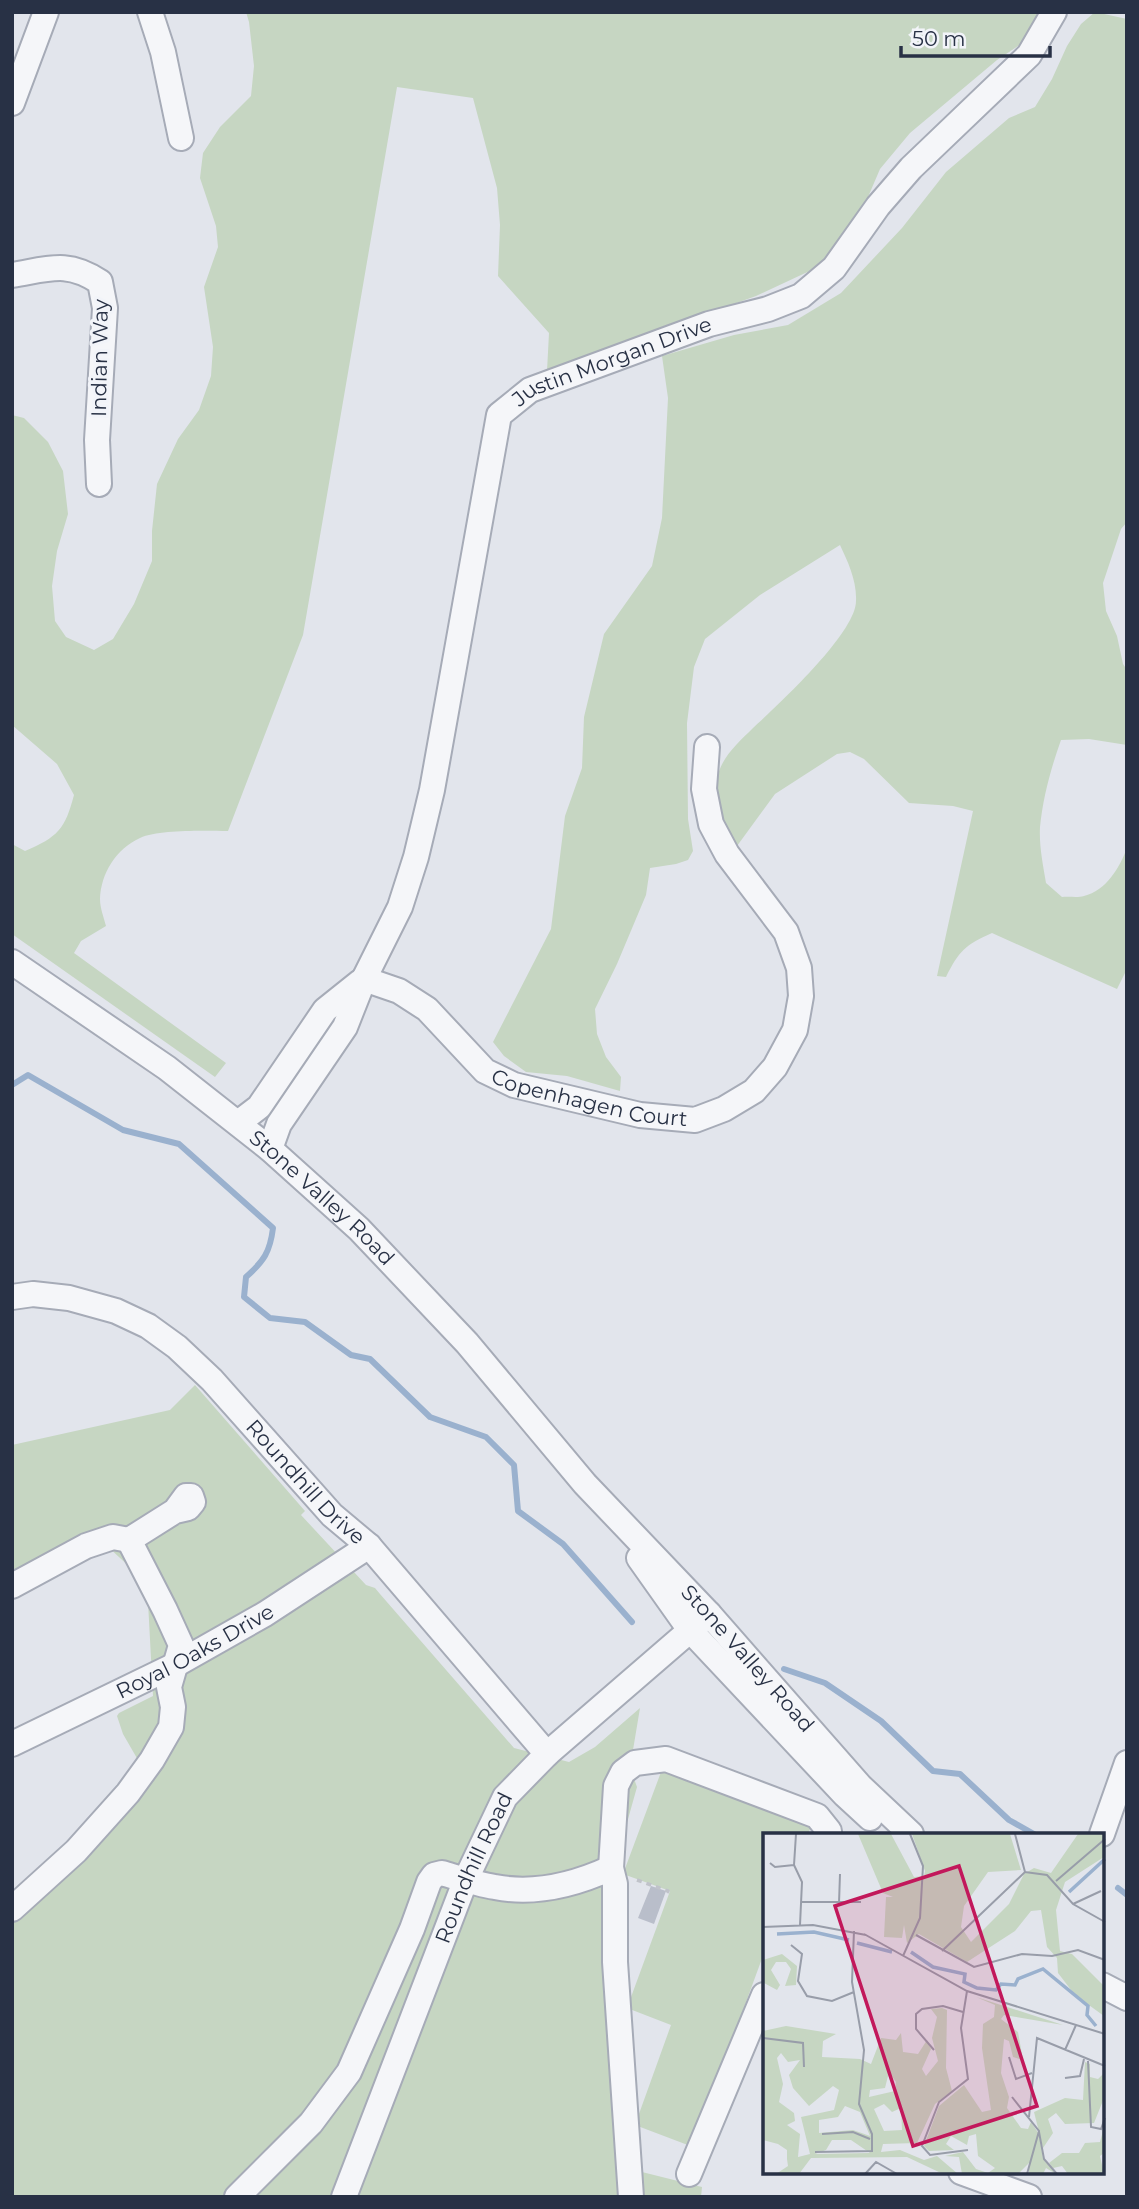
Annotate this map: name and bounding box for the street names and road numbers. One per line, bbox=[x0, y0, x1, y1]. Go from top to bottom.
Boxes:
street label: Indian Way bbox=[86, 298, 113, 417]
street label: Justin Morgan Drive bbox=[506, 311, 715, 412]
street label: Copenhagen Court bbox=[487, 1063, 689, 1131]
street label: Stone Valley Road bbox=[245, 1125, 400, 1270]
street label: Roundhill Drive bbox=[241, 1414, 370, 1549]
street label: Stone Valley Road bbox=[676, 1580, 820, 1737]
street label: Royal Oaks Drive bbox=[112, 1599, 278, 1704]
street label: Roundhill Road bbox=[430, 1788, 518, 1947]

